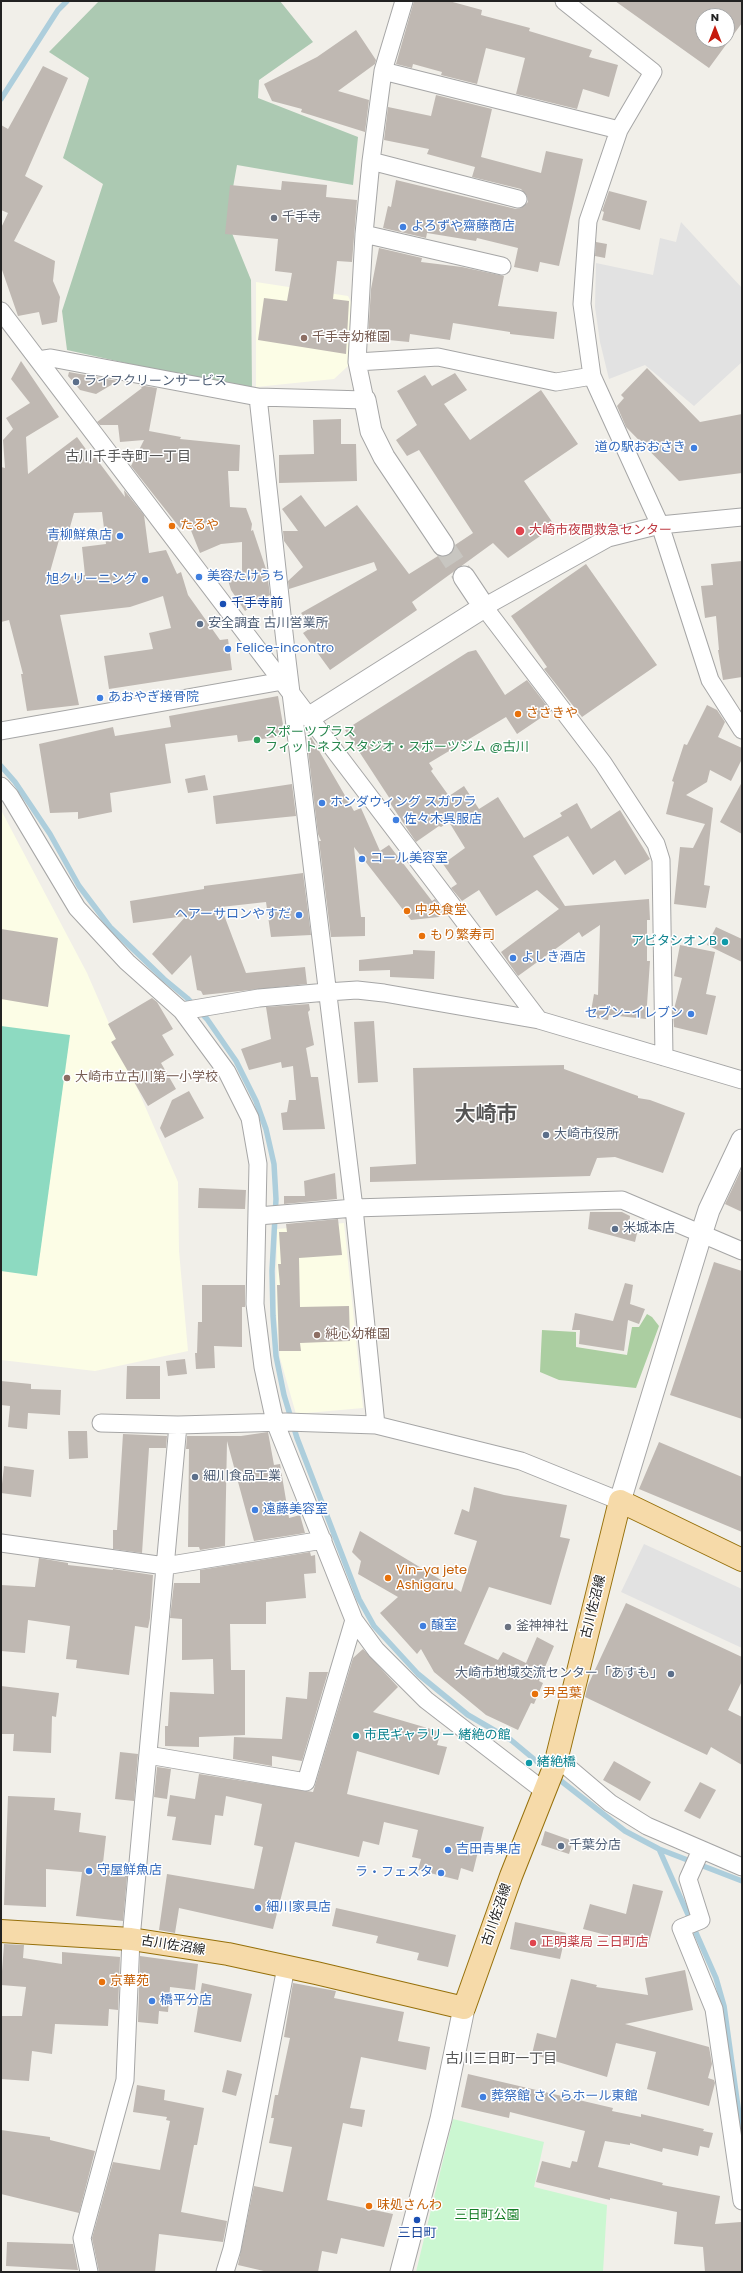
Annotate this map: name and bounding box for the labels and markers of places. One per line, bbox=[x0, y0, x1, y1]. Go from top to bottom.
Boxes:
place label: 千手寺 bbox=[282, 210, 321, 226]
marker: 千手寺 bbox=[269, 213, 279, 223]
place label: よろずや齋藤商店 bbox=[411, 219, 515, 235]
marker: よろずや齋藤商店 bbox=[398, 222, 408, 232]
place label: 千手寺幼稚園 bbox=[312, 330, 390, 346]
marker: 千手寺幼稚園 bbox=[299, 333, 309, 343]
place label: ライフクリーンサービス bbox=[84, 374, 227, 390]
marker: ライフクリーンサービス bbox=[71, 377, 81, 387]
place label: 道の駅おおさき bbox=[595, 440, 686, 456]
marker: 道の駅おおさき bbox=[689, 443, 699, 453]
place label: たるや bbox=[180, 518, 219, 534]
marker: たるや bbox=[167, 521, 177, 531]
place label: 大崎市夜間救急センター bbox=[529, 523, 672, 539]
marker: 大崎市夜間救急センター bbox=[514, 525, 526, 537]
place label: 青柳鮮魚店 bbox=[47, 528, 112, 544]
marker: 青柳鮮魚店 bbox=[115, 531, 125, 541]
place label: 美容たけうち bbox=[207, 569, 285, 585]
place label: 旭クリーニング bbox=[46, 572, 137, 588]
marker: 美容たけうち bbox=[194, 572, 204, 582]
marker: 旭クリーニング bbox=[140, 575, 150, 585]
place label: 千手寺前 bbox=[231, 596, 283, 612]
marker: 千手寺前 bbox=[218, 599, 228, 609]
place label: 安全調査 古川営業所 bbox=[208, 616, 328, 632]
marker: 安全調査 古川営業所 bbox=[195, 619, 205, 629]
place label: Felice-incontro bbox=[236, 641, 334, 657]
marker: Felice-incontro bbox=[223, 644, 233, 654]
place label: あおやぎ接骨院 bbox=[108, 690, 199, 706]
marker: あおやぎ接骨院 bbox=[95, 693, 105, 703]
place label: ささきや bbox=[526, 706, 578, 722]
marker: ささきや bbox=[513, 709, 523, 719]
place label: スポーツプラス フィットネススタジオ・スポーツジム @古川 bbox=[265, 725, 529, 756]
marker: スポーツプラス フィットネススタジオ・スポーツジム @古川 bbox=[252, 735, 262, 745]
place label: ホンダウィング スガワラ bbox=[330, 795, 476, 811]
marker: ホンダウィング スガワラ bbox=[317, 798, 327, 808]
place label: 佐々木呉服店 bbox=[404, 812, 482, 828]
marker: 佐々木呉服店 bbox=[391, 815, 401, 825]
place label: コール美容室 bbox=[370, 851, 448, 867]
marker: コール美容室 bbox=[357, 854, 367, 864]
place label: 中央食堂 bbox=[415, 903, 467, 919]
marker: 中央食堂 bbox=[402, 906, 412, 916]
place label: ヘアーサロンやすだ bbox=[175, 907, 291, 923]
marker: ヘアーサロンやすだ bbox=[294, 910, 304, 920]
place label: もり繁寿司 bbox=[430, 928, 495, 944]
marker: もり繁寿司 bbox=[417, 931, 427, 941]
place label: アビタシオンB bbox=[631, 934, 717, 950]
marker: アビタシオンB bbox=[720, 937, 730, 947]
place label: よしき酒店 bbox=[521, 950, 586, 966]
marker: よしき酒店 bbox=[508, 953, 518, 963]
place label: セブン-イレブン bbox=[585, 1006, 683, 1022]
marker: セブン-イレブン bbox=[686, 1009, 696, 1019]
place label: 大崎市立古川第一小学校 bbox=[75, 1070, 218, 1086]
marker: 大崎市立古川第一小学校 bbox=[62, 1073, 72, 1083]
place label: 大崎市役所 bbox=[554, 1127, 619, 1143]
marker: 大崎市役所 bbox=[541, 1130, 551, 1140]
place label: 米城本店 bbox=[623, 1221, 675, 1237]
marker: 米城本店 bbox=[610, 1224, 620, 1234]
place label: 純心幼稚園 bbox=[325, 1327, 390, 1343]
marker: 純心幼稚園 bbox=[312, 1330, 322, 1340]
place label: 細川食品工業 bbox=[203, 1469, 281, 1485]
marker: 細川食品工業 bbox=[190, 1472, 200, 1482]
place label: 遠藤美容室 bbox=[263, 1502, 328, 1518]
marker: 遠藤美容室 bbox=[250, 1505, 260, 1515]
place label: Vin-ya jete Ashigaru bbox=[396, 1563, 467, 1594]
marker: Vin-ya jete Ashigaru bbox=[383, 1573, 393, 1583]
place label: 醸室 bbox=[431, 1618, 457, 1634]
place label: 釜神神社 bbox=[516, 1619, 568, 1635]
marker: 醸室 bbox=[418, 1621, 428, 1631]
marker: 釜神神社 bbox=[503, 1622, 513, 1632]
place label: 大崎市地域交流センター「あすも」 bbox=[455, 1666, 663, 1682]
marker: 大崎市地域交流センター「あすも」 bbox=[666, 1669, 676, 1679]
place label: 尹呂葉 bbox=[543, 1686, 582, 1702]
marker: 尹呂葉 bbox=[530, 1689, 540, 1699]
place label: 市民ギャラリー 緒絶の館 bbox=[364, 1728, 510, 1744]
marker: 市民ギャラリー 緒絶の館 bbox=[351, 1731, 361, 1741]
place label: 緒絶橋 bbox=[537, 1755, 576, 1771]
marker: 緒絶橋 bbox=[524, 1758, 534, 1768]
place label: 千葉分店 bbox=[569, 1838, 621, 1854]
marker: 千葉分店 bbox=[556, 1841, 566, 1851]
place label: 吉田青果店 bbox=[456, 1842, 521, 1858]
marker: 吉田青果店 bbox=[443, 1845, 453, 1855]
place label: 守屋鮮魚店 bbox=[97, 1863, 162, 1879]
place label: ラ・フェスタ bbox=[355, 1865, 433, 1881]
marker: 守屋鮮魚店 bbox=[84, 1866, 94, 1876]
marker: ラ・フェスタ bbox=[436, 1868, 446, 1878]
place label: 細川家具店 bbox=[266, 1900, 331, 1916]
marker: 細川家具店 bbox=[253, 1903, 263, 1913]
place label: 正明薬局 三日町店 bbox=[541, 1935, 648, 1951]
marker: 正明薬局 三日町店 bbox=[528, 1938, 538, 1948]
place label: 京華苑 bbox=[110, 1974, 149, 1990]
marker: 京華苑 bbox=[97, 1977, 107, 1987]
place label: 橋平分店 bbox=[160, 1993, 212, 2009]
marker: 橋平分店 bbox=[147, 1996, 157, 2006]
place label: 葬祭館 さくらホール東館 bbox=[491, 2089, 637, 2105]
marker: 葬祭館 さくらホール東館 bbox=[478, 2092, 488, 2102]
place label: 味処さんわ bbox=[377, 2198, 442, 2214]
marker: 味処さんわ bbox=[364, 2201, 374, 2211]
marker: 三日町 bbox=[412, 2215, 422, 2225]
place label: 三日町 bbox=[398, 2226, 436, 2242]

